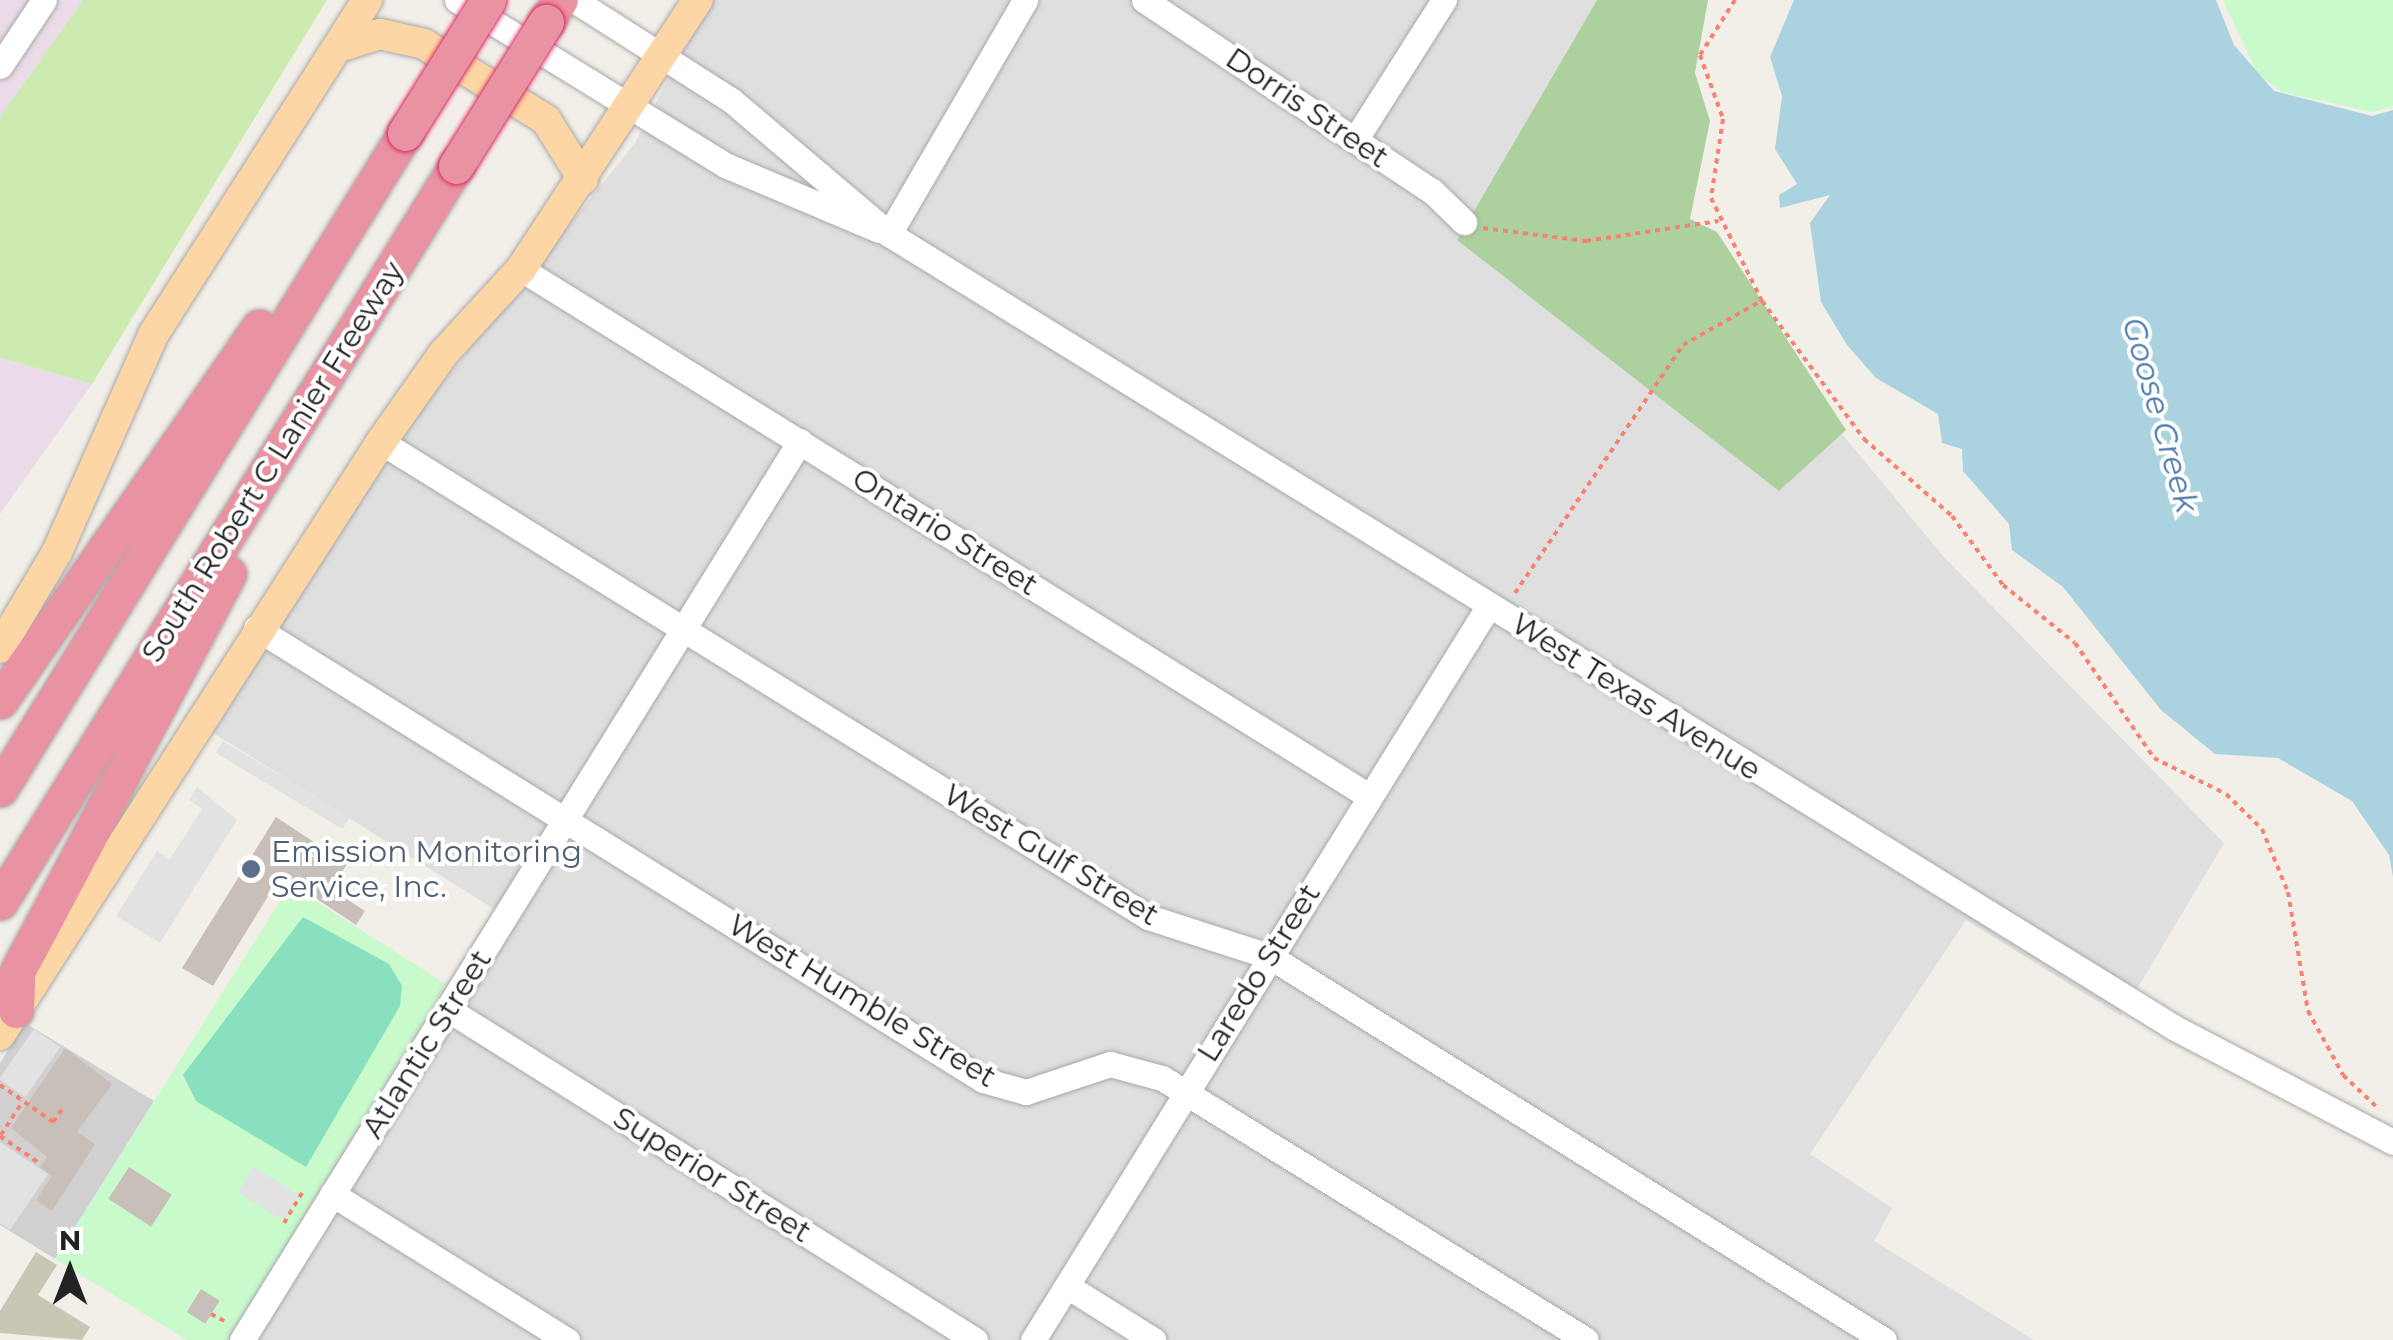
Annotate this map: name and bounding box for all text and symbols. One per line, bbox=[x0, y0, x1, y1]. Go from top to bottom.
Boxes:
street label: Dorris Street bbox=[1219, 40, 1395, 176]
street label: South Robert C Lanier Freeway bbox=[134, 255, 412, 669]
water label: Goose Creek bbox=[2114, 313, 2206, 517]
street label: Ontario Street bbox=[846, 461, 1044, 603]
street label: West Texas Avenue bbox=[1505, 606, 1767, 788]
street label: West Gulf Street bbox=[937, 777, 1165, 933]
place label: Emission Monitoring Service, Inc. bbox=[271, 834, 582, 904]
marker: Emission Monitoring Service, Inc. bbox=[240, 858, 262, 880]
street label: Laredo Street bbox=[1190, 877, 1328, 1069]
street label: West Humble Street bbox=[722, 907, 1002, 1095]
street label: Atlantic Street bbox=[355, 943, 499, 1145]
street label: Superior Street bbox=[606, 1100, 818, 1250]
north arrow bbox=[20, 1220, 120, 1320]
text: N bbox=[59, 1223, 81, 1257]

